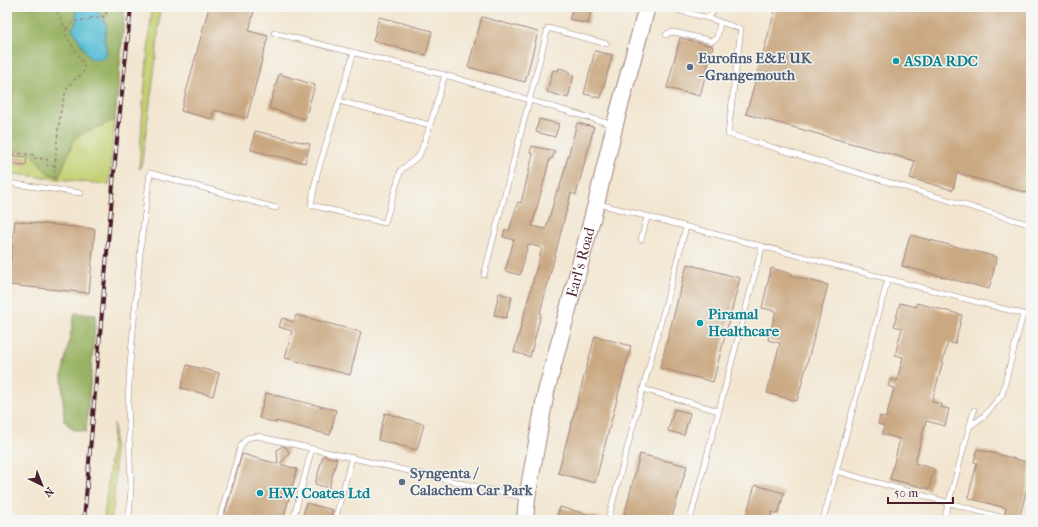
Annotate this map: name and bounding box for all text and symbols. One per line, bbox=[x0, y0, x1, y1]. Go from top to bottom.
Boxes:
place label: Eurofins E&E UK - Grangemouth bbox=[698, 49, 813, 84]
place label: ASDA RDC bbox=[903, 52, 978, 70]
marker: ASDA RDC bbox=[891, 56, 901, 66]
marker: Eurofins E&E UK - Grangemouth bbox=[685, 62, 695, 72]
street label: Earl's Road bbox=[563, 224, 599, 299]
place label: Piramal Healthcare bbox=[708, 305, 780, 340]
marker: Piramal Healthcare bbox=[695, 318, 705, 328]
place label: Syngenta / Calachem Car Park bbox=[410, 464, 534, 499]
north arrow bbox=[22, 465, 62, 505]
marker: Syngenta / Calachem Car Park bbox=[397, 477, 407, 487]
scale bar bbox=[888, 479, 953, 505]
text: N bbox=[41, 484, 56, 500]
place label: H.W. Coates Ltd bbox=[268, 484, 371, 502]
text: 50 m bbox=[894, 486, 918, 500]
marker: H.W. Coates Ltd bbox=[255, 488, 265, 498]

